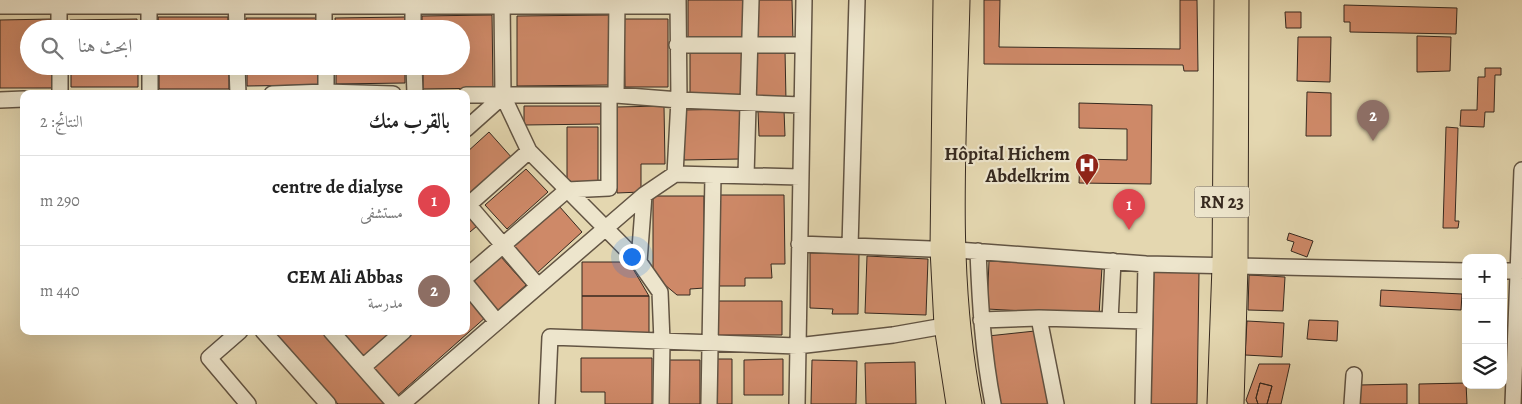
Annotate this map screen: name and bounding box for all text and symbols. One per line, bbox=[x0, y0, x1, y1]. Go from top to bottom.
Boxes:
search box bbox=[20, 20, 470, 75]
text: ابحث هنا bbox=[78, 33, 132, 59]
icon: search bbox=[38, 34, 66, 62]
pin: 2 bbox=[1357, 100, 1389, 141]
text: بالقرب منك bbox=[369, 107, 450, 135]
text: النتائج: 2 bbox=[40, 111, 83, 133]
place label: Hôpital Hichem Abdelkrim bbox=[944, 141, 1070, 189]
hospital icon: Hôpital Hichem Abdelkrim bbox=[1074, 152, 1100, 186]
text: centre de dialyse bbox=[272, 174, 403, 200]
road number: RN 23 bbox=[1194, 186, 1250, 218]
pin: 1 bbox=[1113, 189, 1145, 230]
text: 290 m bbox=[40, 190, 80, 212]
text: 1 bbox=[431, 190, 437, 212]
text: مستشفى bbox=[360, 202, 403, 224]
your location bbox=[619, 244, 645, 270]
map controls bbox=[1462, 254, 1507, 389]
button: + bbox=[1462, 254, 1507, 299]
text: CEM Ali Abbas bbox=[287, 264, 403, 290]
text: 440 m bbox=[40, 280, 80, 302]
text: 2 bbox=[430, 280, 438, 302]
text: مدرسة bbox=[368, 292, 403, 314]
button: − bbox=[1462, 299, 1507, 344]
button: layers bbox=[1462, 344, 1507, 389]

